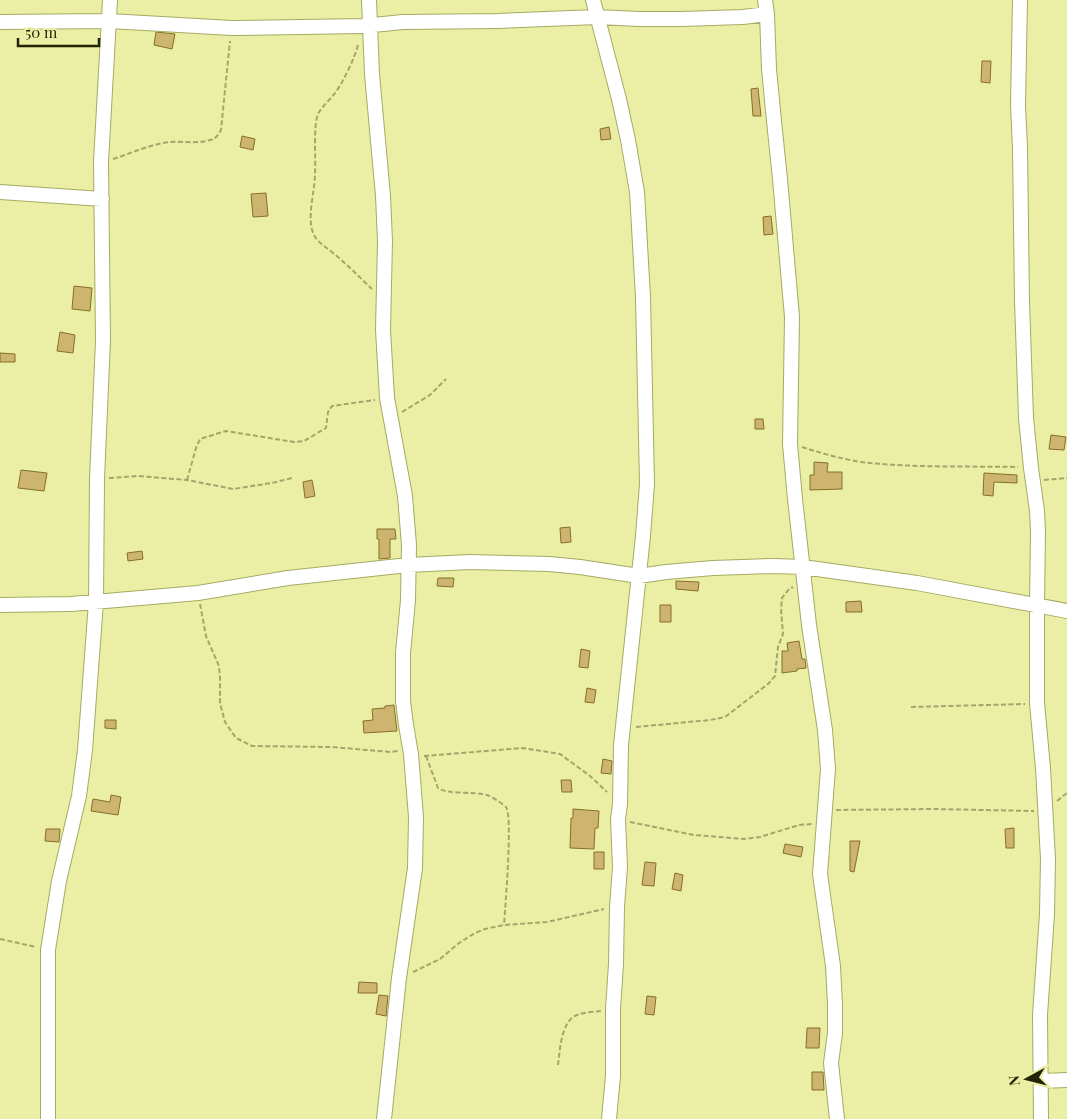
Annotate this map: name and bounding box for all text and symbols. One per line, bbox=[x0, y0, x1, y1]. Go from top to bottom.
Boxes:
scale bar bbox=[18, 15, 99, 47]
text: 50 m bbox=[25, 22, 58, 42]
north arrow bbox=[1002, 1054, 1052, 1104]
text: N bbox=[1004, 1074, 1024, 1087]

